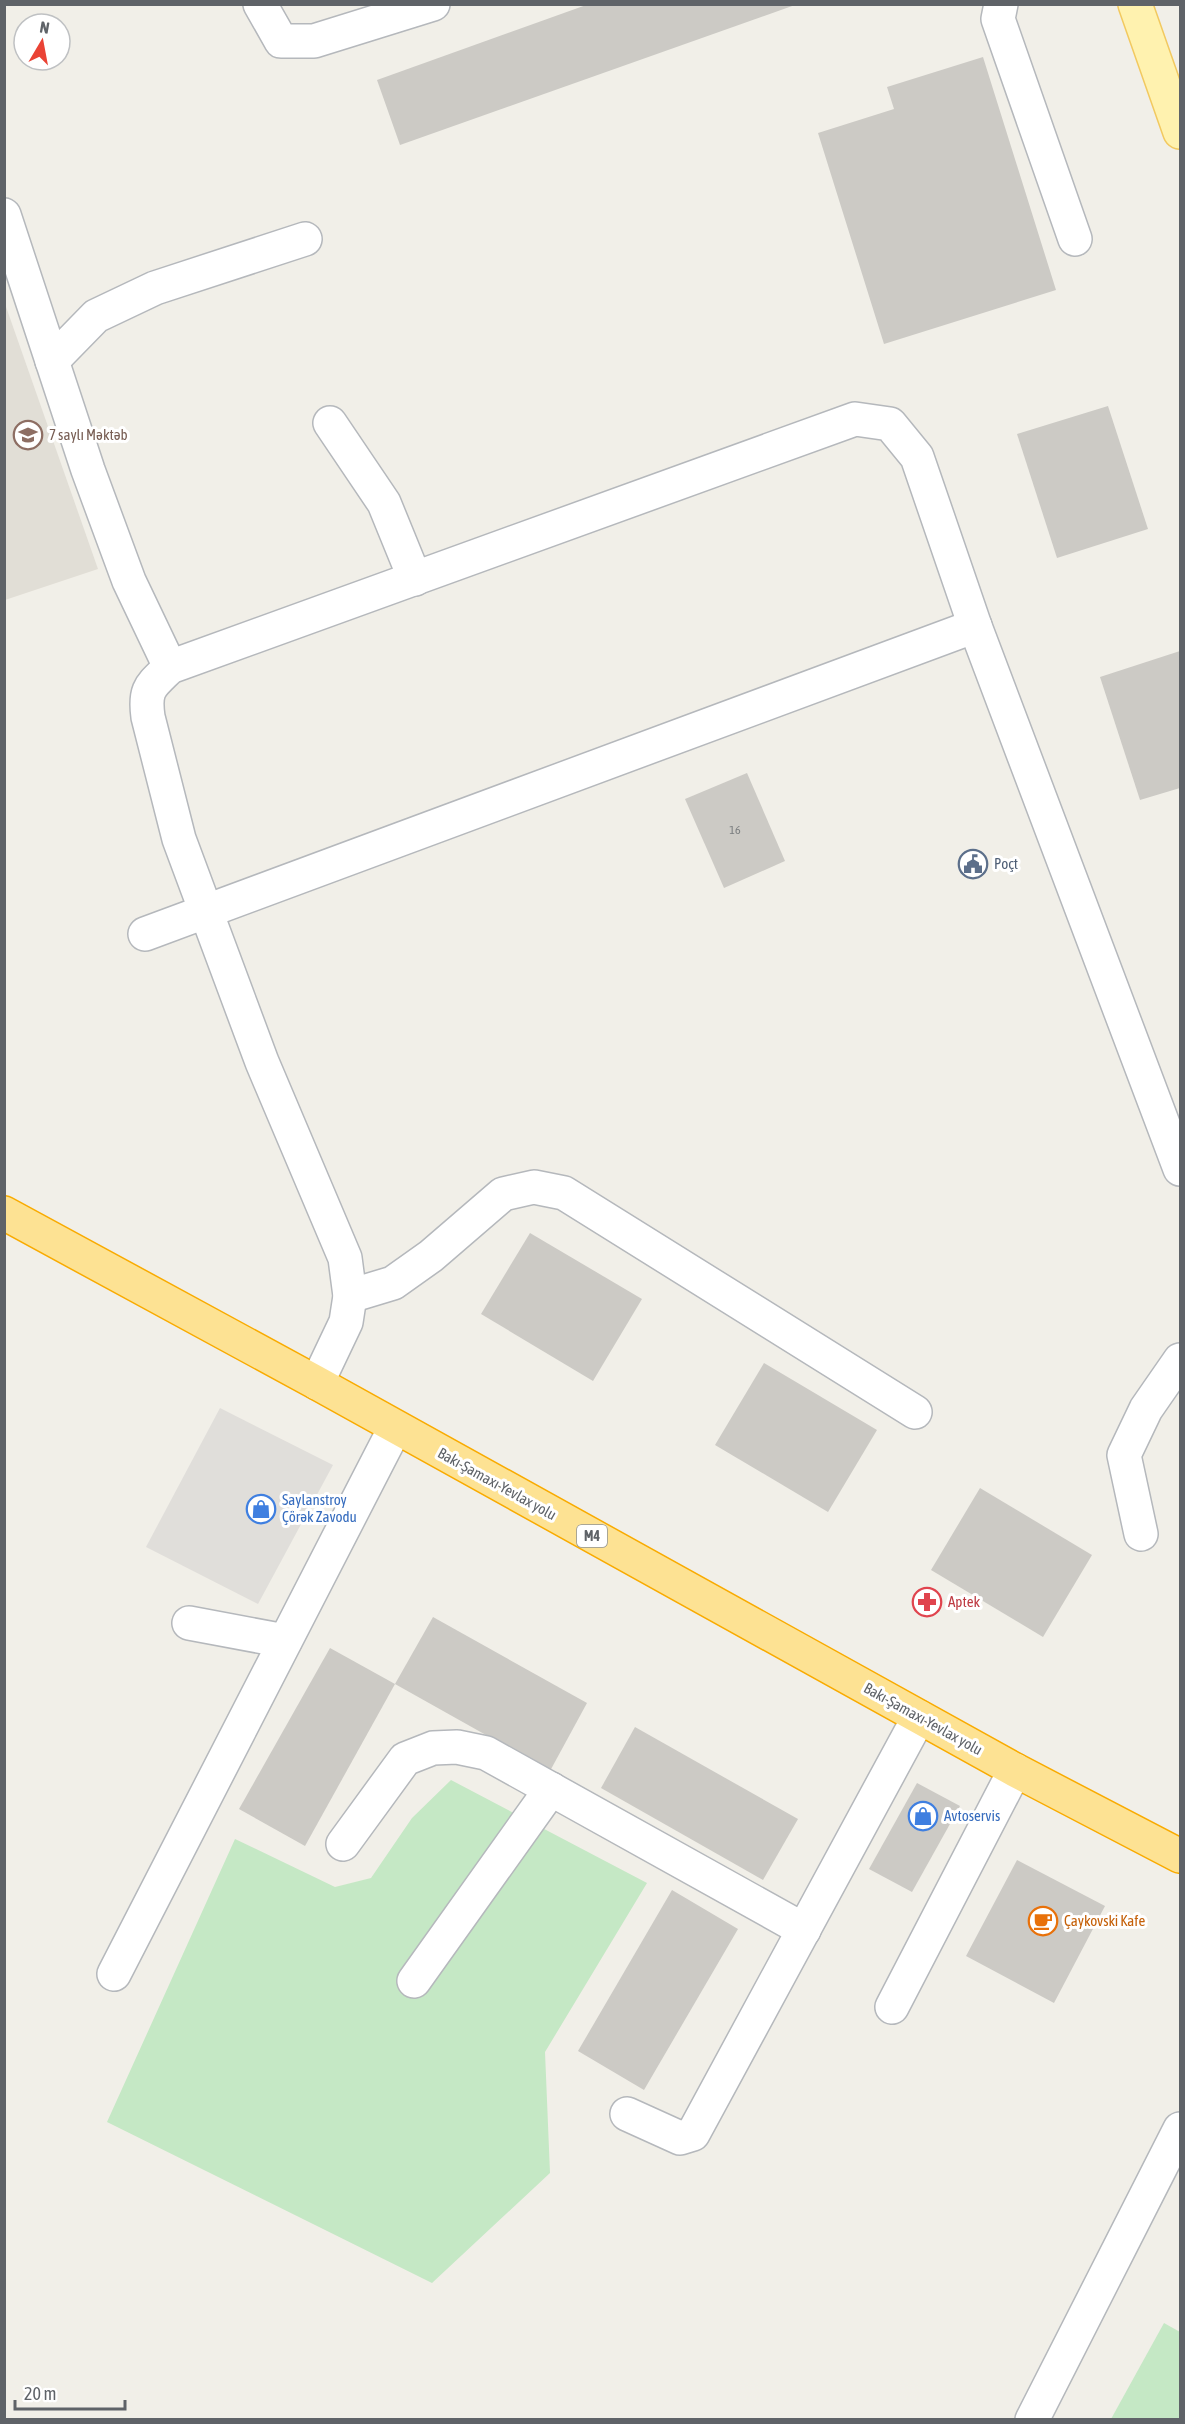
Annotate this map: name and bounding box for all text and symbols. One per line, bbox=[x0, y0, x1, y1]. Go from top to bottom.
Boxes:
north arrow bbox=[12, 12, 72, 72]
text: N bbox=[38, 18, 51, 37]
school or university icon: 7 saylı Məktəb bbox=[12, 419, 44, 451]
place label: 7 saylı Məktəb bbox=[49, 426, 128, 443]
house number: 16 bbox=[729, 823, 741, 837]
public building icon: Poçt bbox=[957, 848, 989, 880]
place label: Poçt bbox=[994, 855, 1018, 872]
street label: Bakı-Şamaxı-Yevlax yolu bbox=[435, 1444, 559, 1523]
place label: Saylanstroy Çörək Zavodu bbox=[282, 1491, 357, 1525]
shop icon: Saylanstroy Çörək Zavodu bbox=[245, 1493, 277, 1525]
road number: M4 bbox=[577, 1525, 607, 1547]
pharmacy icon: Aptek bbox=[911, 1586, 943, 1618]
place label: Aptek bbox=[948, 1593, 980, 1610]
street label: Bakı-Şamaxı-Yevlax yolu bbox=[861, 1679, 985, 1758]
shop icon: Avtoservis bbox=[907, 1800, 939, 1832]
place label: Avtoservis bbox=[944, 1807, 1000, 1824]
cafe icon: Çaykovski Kafe bbox=[1027, 1905, 1059, 1937]
place label: Çaykovski Kafe bbox=[1064, 1912, 1145, 1929]
scale bar bbox=[15, 2373, 124, 2411]
text: 20 m bbox=[24, 2383, 56, 2404]

